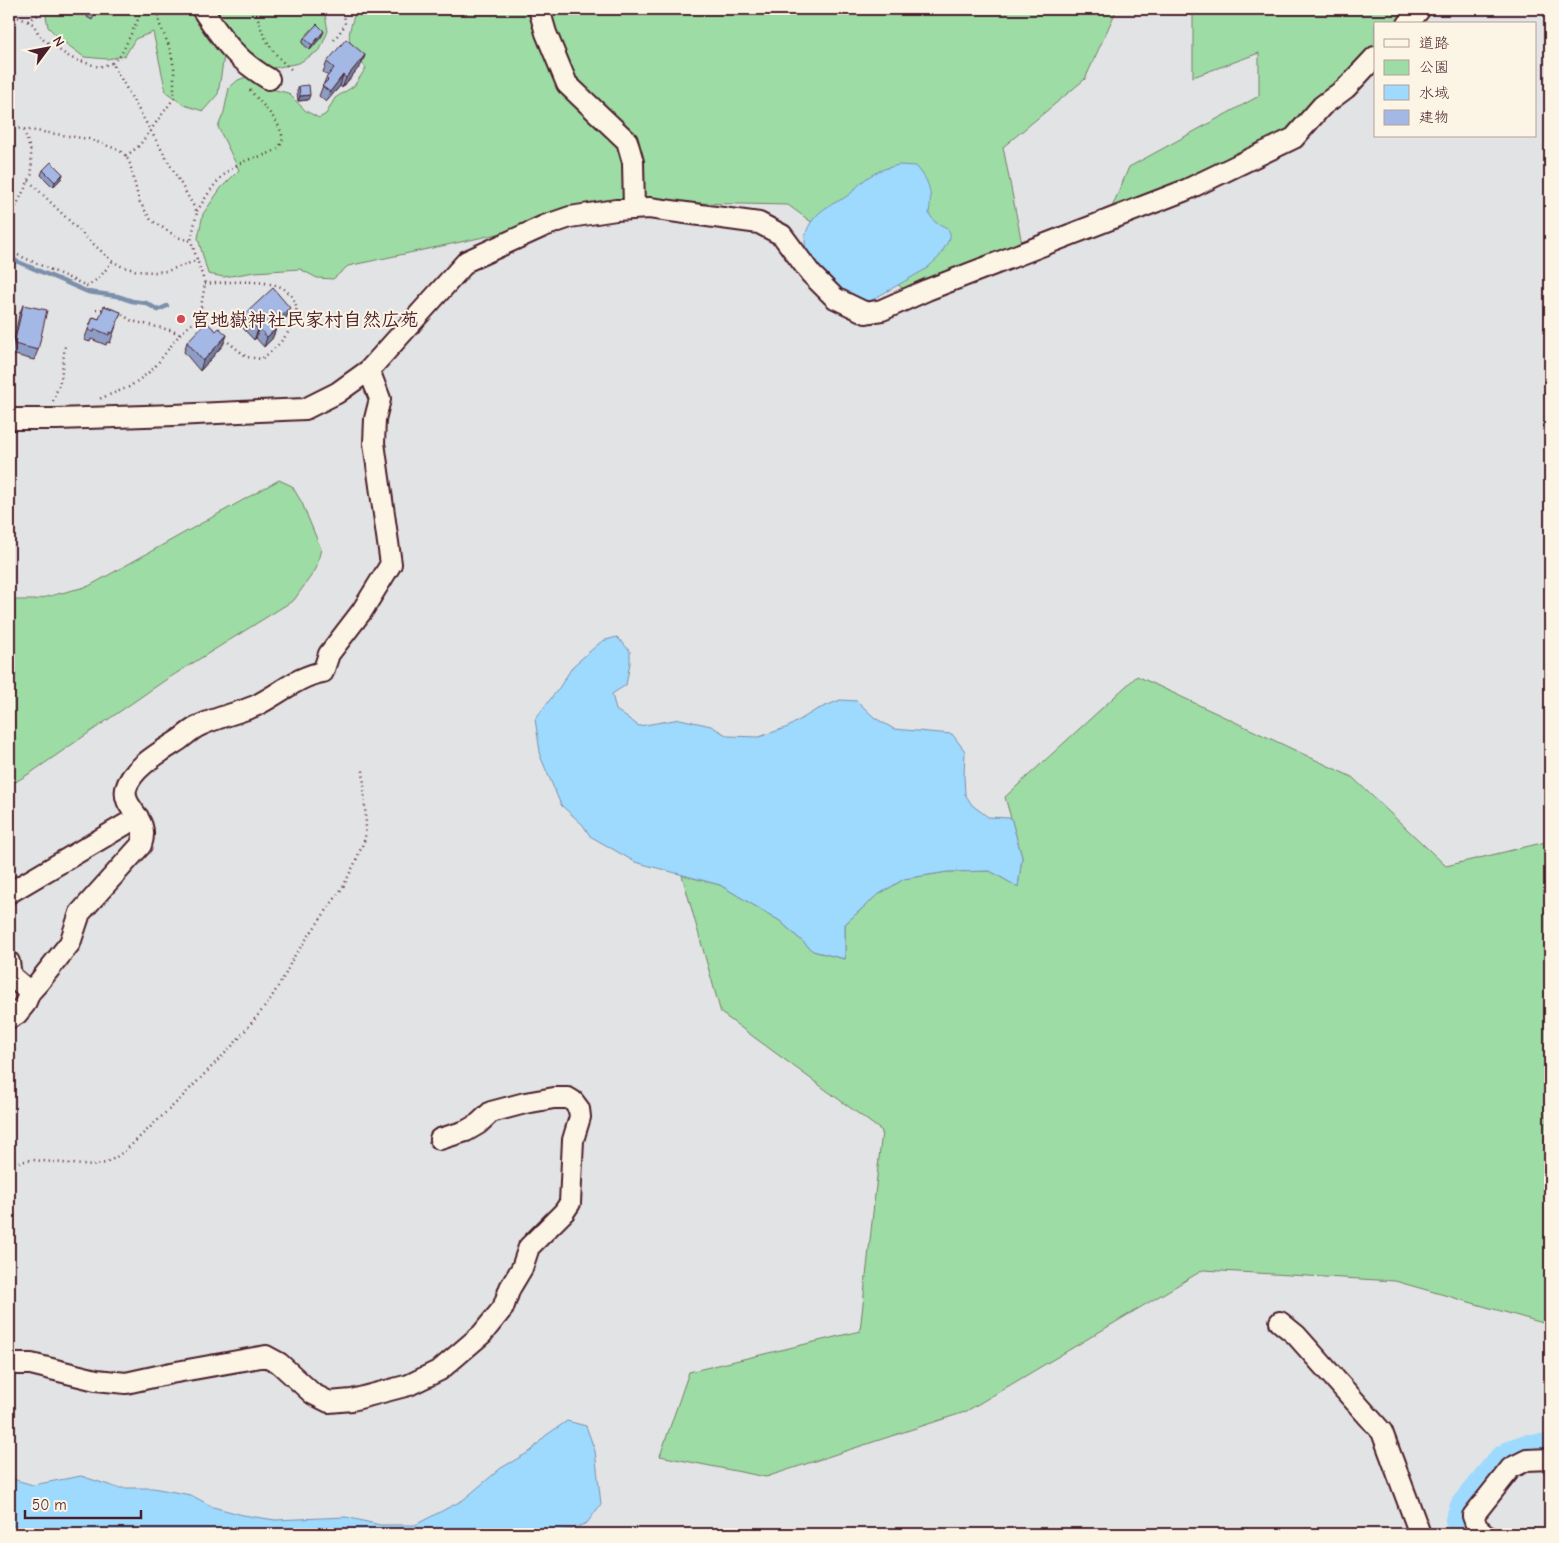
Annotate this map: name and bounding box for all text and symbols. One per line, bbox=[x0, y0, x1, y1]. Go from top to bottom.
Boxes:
north arrow bbox=[22, 22, 72, 72]
legend bbox=[1374, 22, 1536, 138]
text: N bbox=[49, 33, 68, 50]
text: 道路 bbox=[1419, 34, 1449, 52]
text: 公園 bbox=[1419, 58, 1449, 76]
text: 水域 bbox=[1419, 84, 1449, 102]
text: 建物 bbox=[1419, 108, 1449, 126]
place label: 宮地嶽神社民家村自然広苑 bbox=[191, 309, 419, 331]
marker: 宮地嶽神社民家村自然広苑 bbox=[175, 313, 187, 325]
scale bar bbox=[25, 1488, 141, 1520]
text: 50 m bbox=[32, 1496, 67, 1514]

